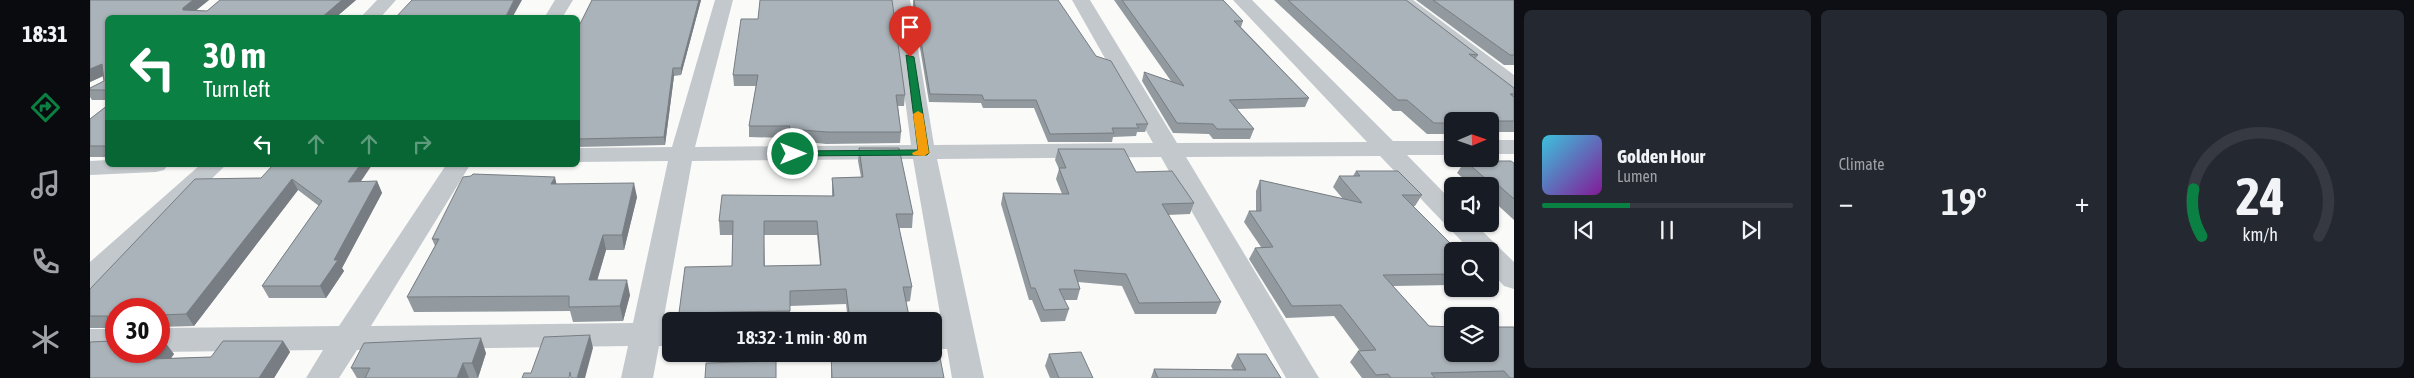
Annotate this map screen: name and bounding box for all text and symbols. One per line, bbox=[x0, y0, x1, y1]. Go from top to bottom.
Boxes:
pin bbox=[889, 6, 931, 57]
icon: arrive bbox=[896, 13, 924, 41]
text: 18:31 bbox=[22, 21, 68, 47]
icon: left bbox=[120, 35, 185, 100]
text: 30 m bbox=[203, 35, 266, 75]
text: Turn left bbox=[203, 76, 270, 102]
icon: directions bbox=[28, 90, 63, 125]
north arrow bbox=[1444, 112, 1499, 168]
map controls bbox=[1444, 112, 1499, 362]
position arrow bbox=[766, 127, 818, 179]
icon: left bbox=[249, 130, 277, 158]
icon: ahead bbox=[302, 130, 330, 158]
icon: ahead bbox=[355, 130, 383, 158]
icon: right bbox=[408, 130, 436, 158]
text: Golden Hour bbox=[1617, 145, 1705, 167]
text: Climate bbox=[1839, 155, 1884, 173]
text: 24 bbox=[2236, 166, 2285, 226]
icon: music bbox=[28, 167, 63, 202]
text: Lumen bbox=[1617, 167, 1657, 185]
button: sound bbox=[1444, 177, 1499, 232]
text: 19° bbox=[1941, 180, 1987, 223]
text: − bbox=[1839, 186, 1853, 218]
text: + bbox=[2075, 186, 2089, 218]
icon: previous bbox=[1570, 216, 1598, 244]
icon: pause bbox=[1653, 216, 1681, 244]
icon: next bbox=[1737, 216, 1765, 244]
text: km/h bbox=[2243, 224, 2278, 245]
button: search bbox=[1444, 242, 1499, 297]
icon: phone bbox=[28, 244, 63, 279]
speed limit sign: 30 bbox=[105, 298, 170, 363]
button: layers bbox=[1444, 307, 1499, 362]
icon: climate bbox=[28, 322, 63, 357]
text: 18:32 · 1 min · 80 m bbox=[737, 326, 867, 348]

